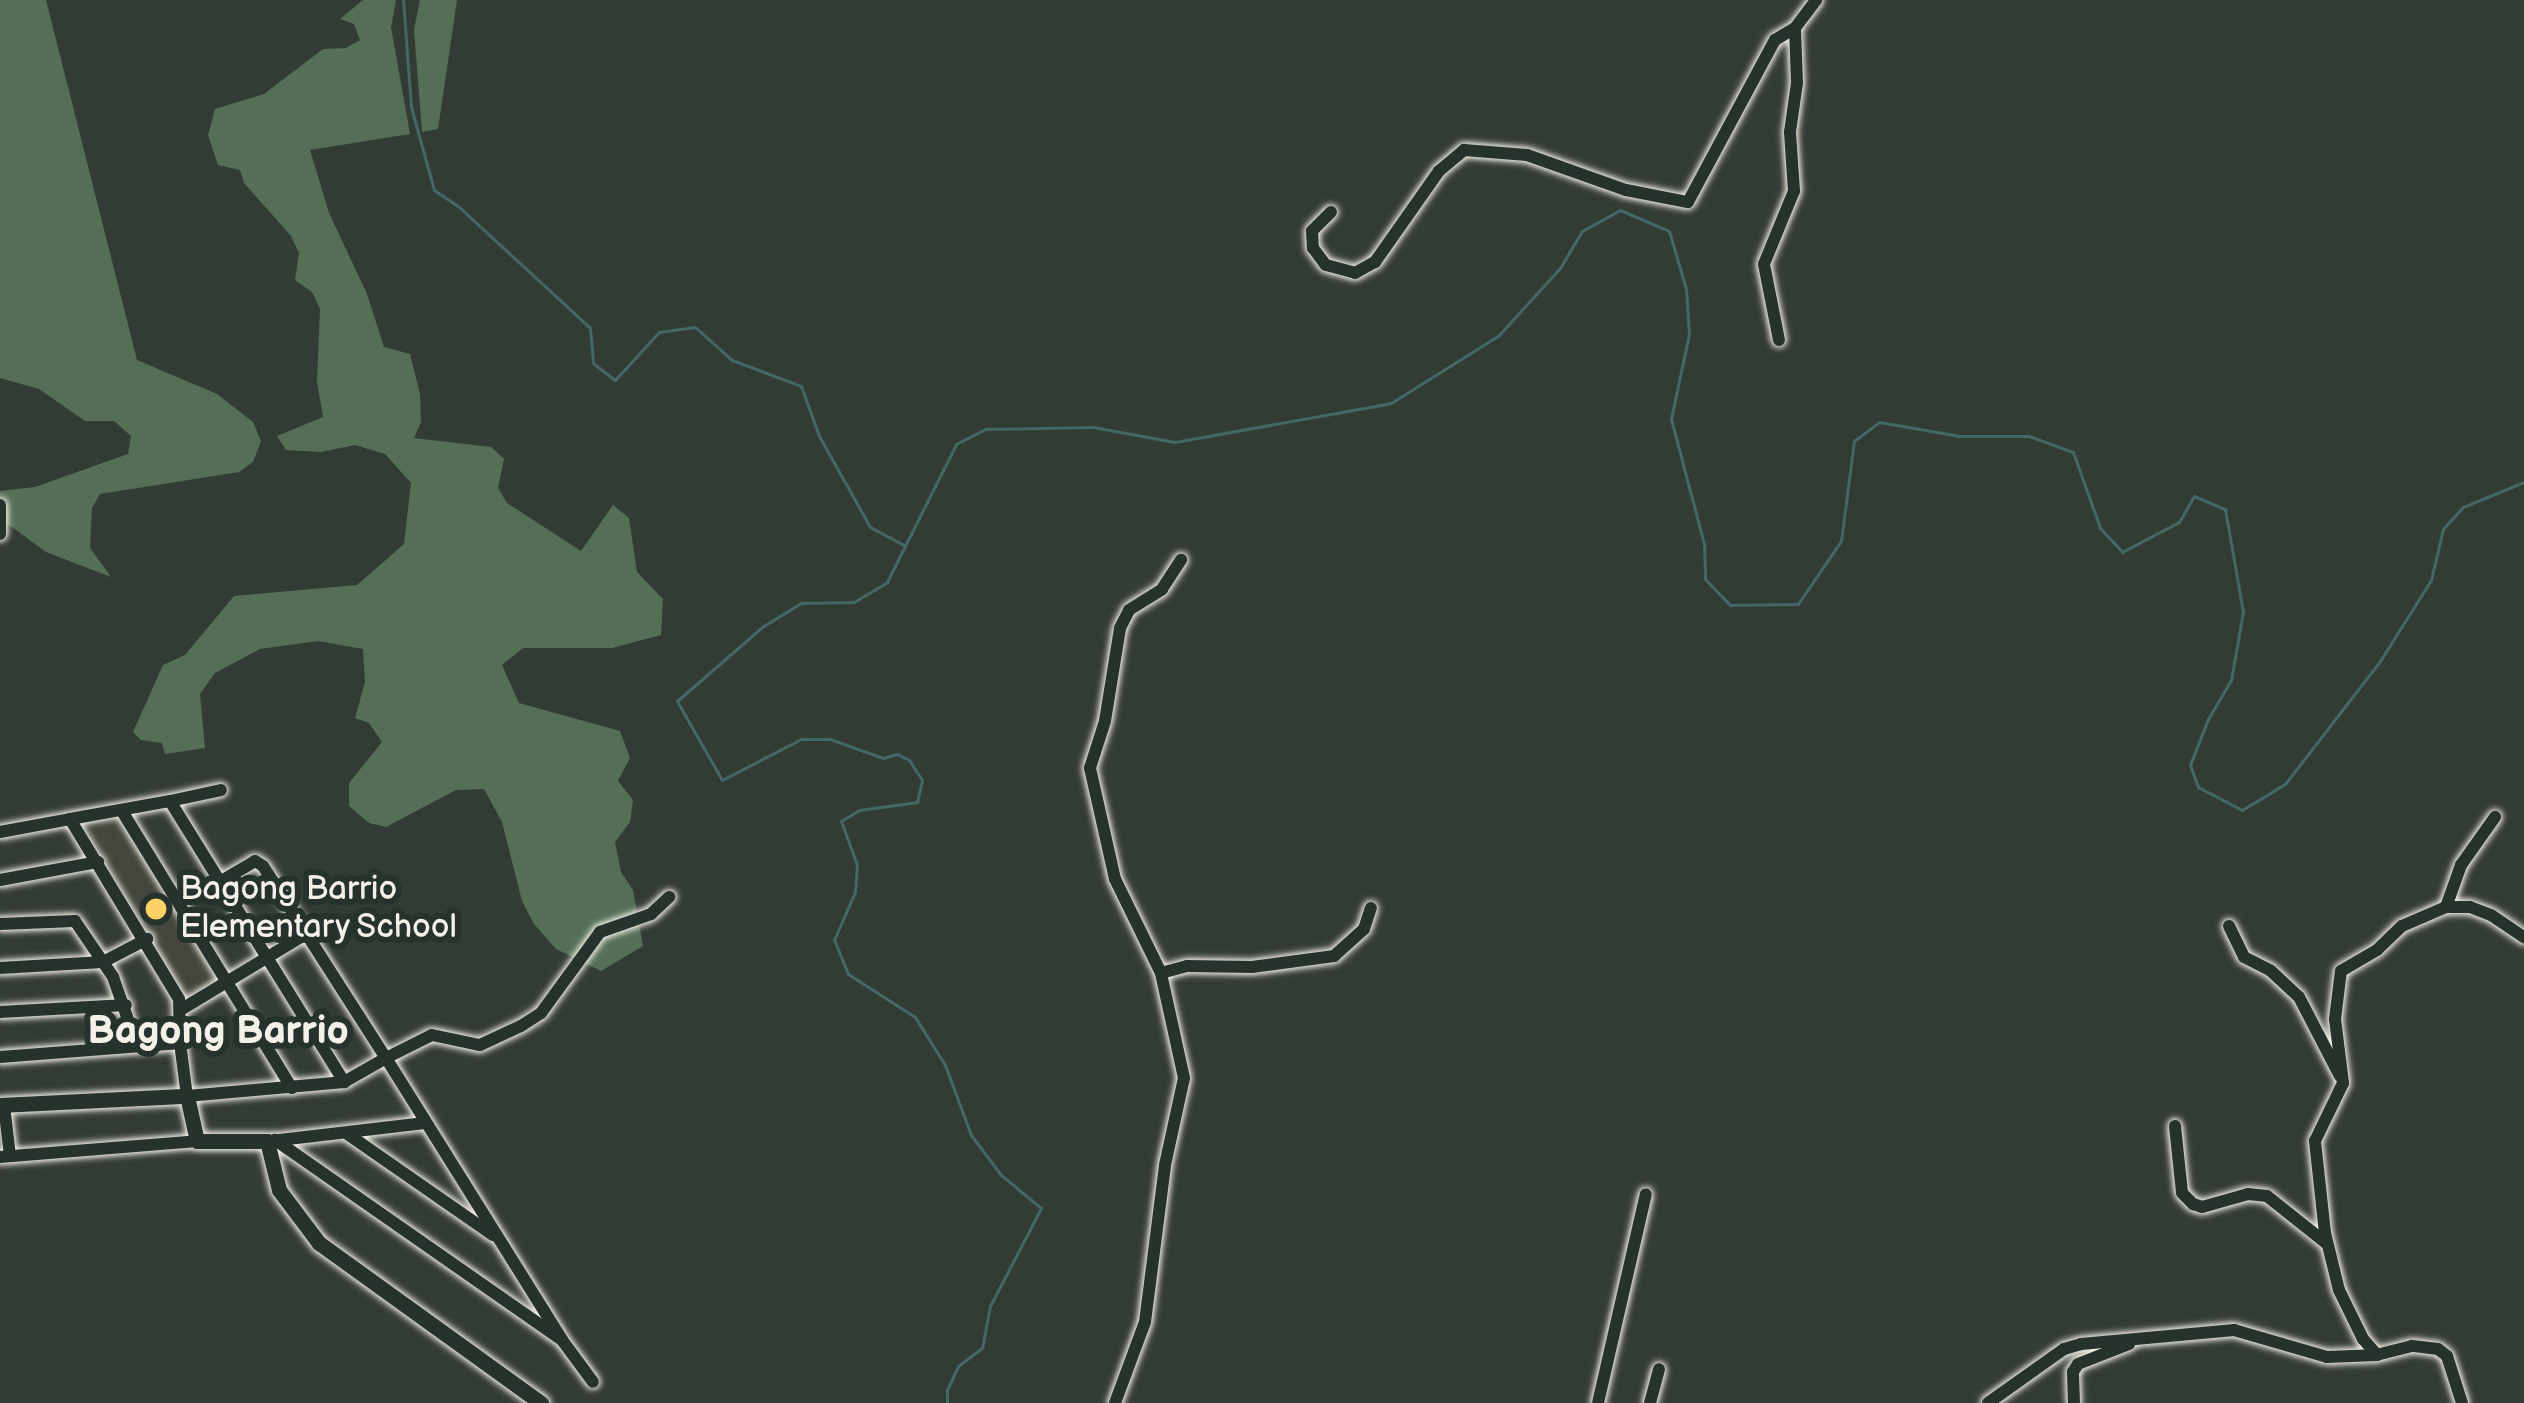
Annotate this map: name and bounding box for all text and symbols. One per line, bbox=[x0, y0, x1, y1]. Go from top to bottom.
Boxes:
place label: Bagong Barrio Elementary School bbox=[180, 870, 460, 948]
marker: Bagong Barrio Elementary School bbox=[143, 896, 169, 922]
district label: Bagong Barrio bbox=[87, 1009, 349, 1055]

